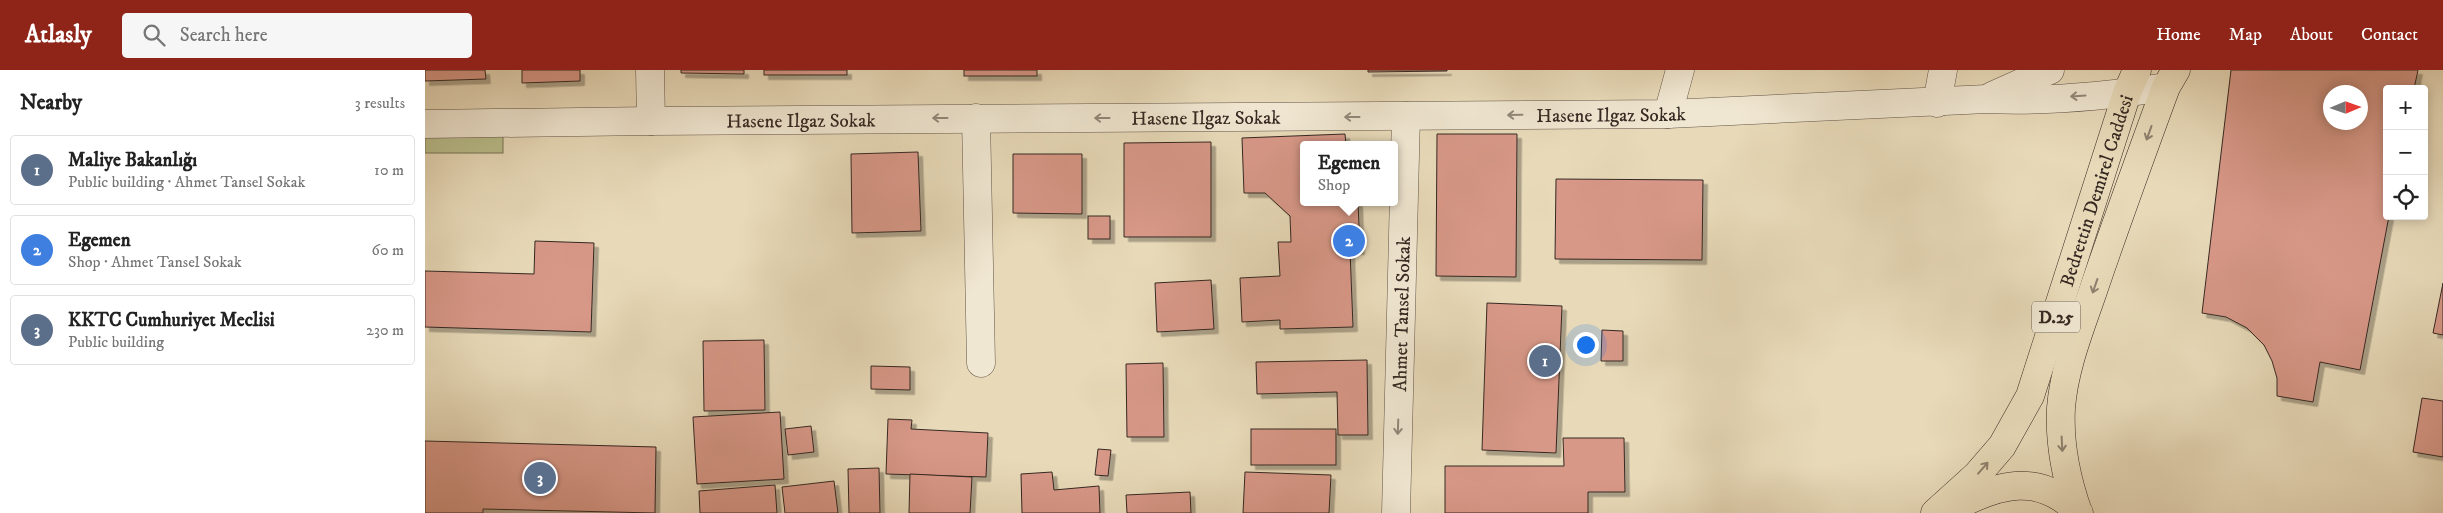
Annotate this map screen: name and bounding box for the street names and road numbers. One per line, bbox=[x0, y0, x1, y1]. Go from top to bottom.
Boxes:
street label: Bedrettin Demirel Caddesi bbox=[2056, 92, 2139, 290]
street label: Hasene Ilgaz Sokak bbox=[1536, 103, 1687, 128]
street label: Hasene Ilgaz Sokak bbox=[1131, 107, 1281, 131]
street label: Hasene Ilgaz Sokak bbox=[726, 109, 876, 133]
street label: Ahmet Tansel Sokak bbox=[1389, 236, 1416, 392]
road number: D.25 bbox=[2032, 302, 2080, 332]

